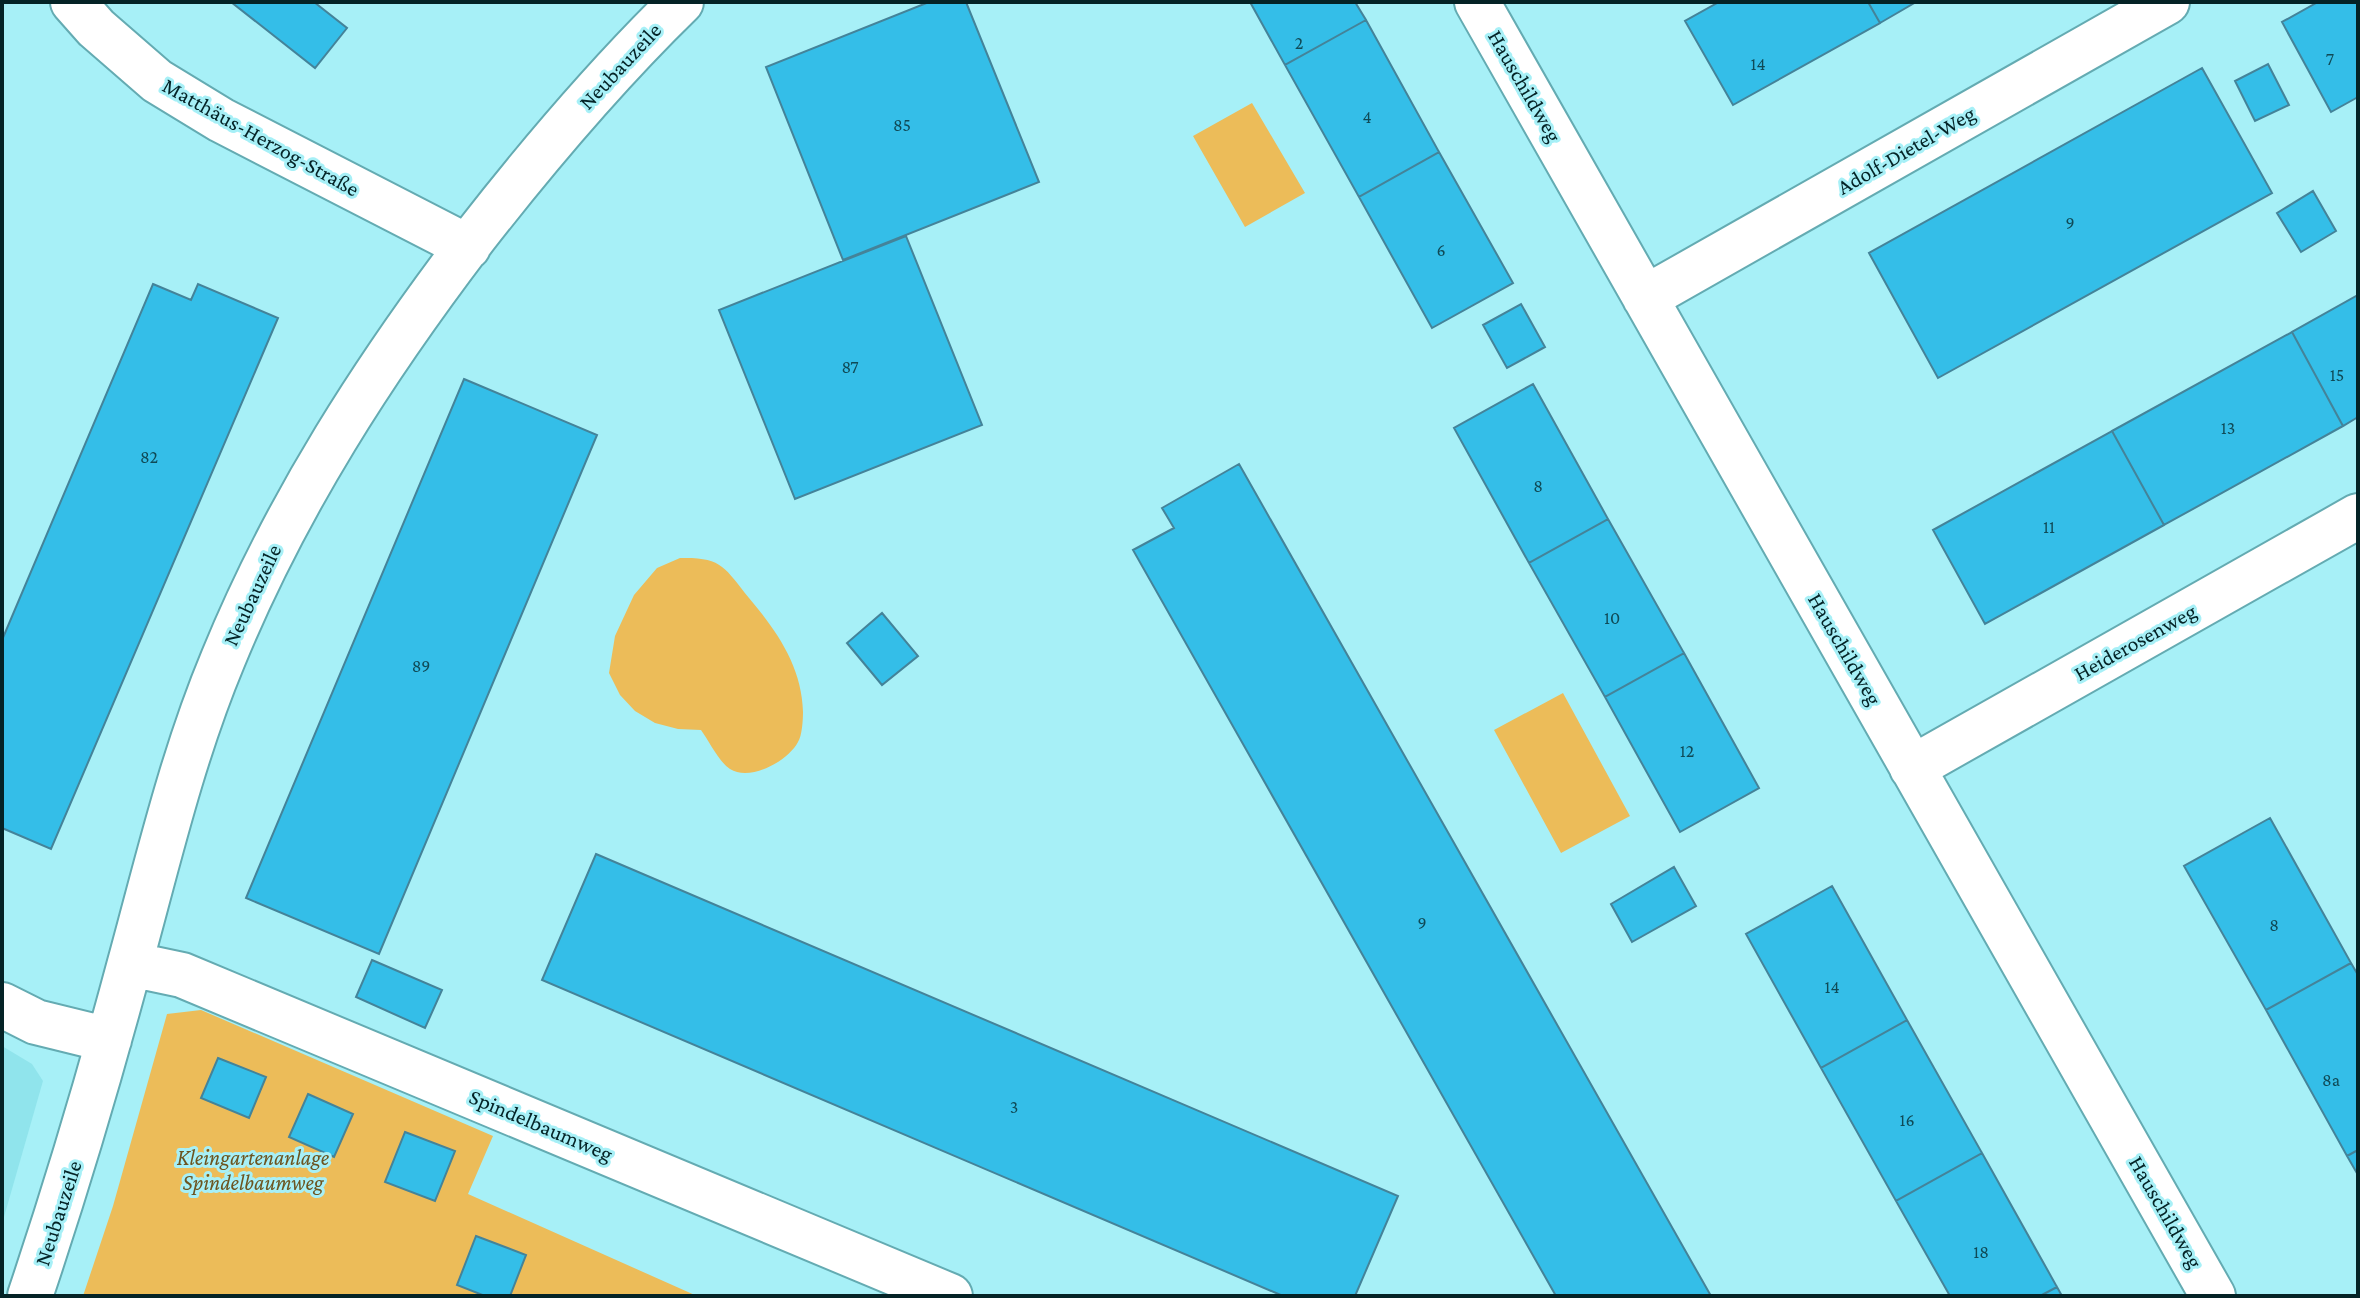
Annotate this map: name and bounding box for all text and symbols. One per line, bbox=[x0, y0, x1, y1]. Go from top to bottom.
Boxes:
street label: Neubauzeile bbox=[574, 18, 666, 114]
street label: Hauschildweg bbox=[1483, 26, 1567, 147]
house number: 2 bbox=[1295, 33, 1303, 53]
house number: 7 bbox=[2326, 49, 2334, 69]
house number: 14 bbox=[1750, 54, 1766, 74]
street label: Matthäus-Herzog-Straße bbox=[158, 72, 364, 202]
street label: Adolf-Dietel-Weg bbox=[1833, 100, 1980, 200]
house number: 4 bbox=[1362, 107, 1372, 127]
house number: 85 bbox=[893, 115, 911, 135]
house number: 9 bbox=[2065, 213, 2075, 233]
house number: 6 bbox=[1436, 240, 1446, 260]
house number: 87 bbox=[841, 357, 859, 377]
house number: 15 bbox=[2330, 365, 2344, 385]
house number: 13 bbox=[2221, 418, 2235, 438]
house number: 82 bbox=[140, 447, 158, 467]
house number: 8 bbox=[1533, 476, 1543, 496]
house number: 11 bbox=[2043, 517, 2055, 537]
street label: Neubauzeile bbox=[218, 540, 286, 650]
street label: Hauschildweg bbox=[1803, 589, 1887, 710]
street label: Heiderosenweg bbox=[2070, 598, 2201, 686]
house number: 10 bbox=[1604, 608, 1620, 628]
house number: 89 bbox=[412, 656, 430, 676]
house number: 12 bbox=[1680, 741, 1694, 761]
house number: 9 bbox=[1417, 913, 1427, 933]
house number: 8 bbox=[2269, 915, 2279, 935]
house number: 14 bbox=[1824, 977, 1840, 997]
house number: 8a bbox=[2322, 1070, 2340, 1090]
street label: Spindelbaumweg bbox=[465, 1084, 617, 1167]
house number: 3 bbox=[1010, 1097, 1018, 1117]
house number: 16 bbox=[1899, 1110, 1915, 1130]
park label: Kleingartenanlage Spindelbaumweg bbox=[177, 1145, 330, 1195]
street label: Hauschildweg bbox=[2124, 1152, 2208, 1273]
street label: Neubauzeile bbox=[29, 1157, 87, 1269]
house number: 18 bbox=[1973, 1242, 1989, 1262]

